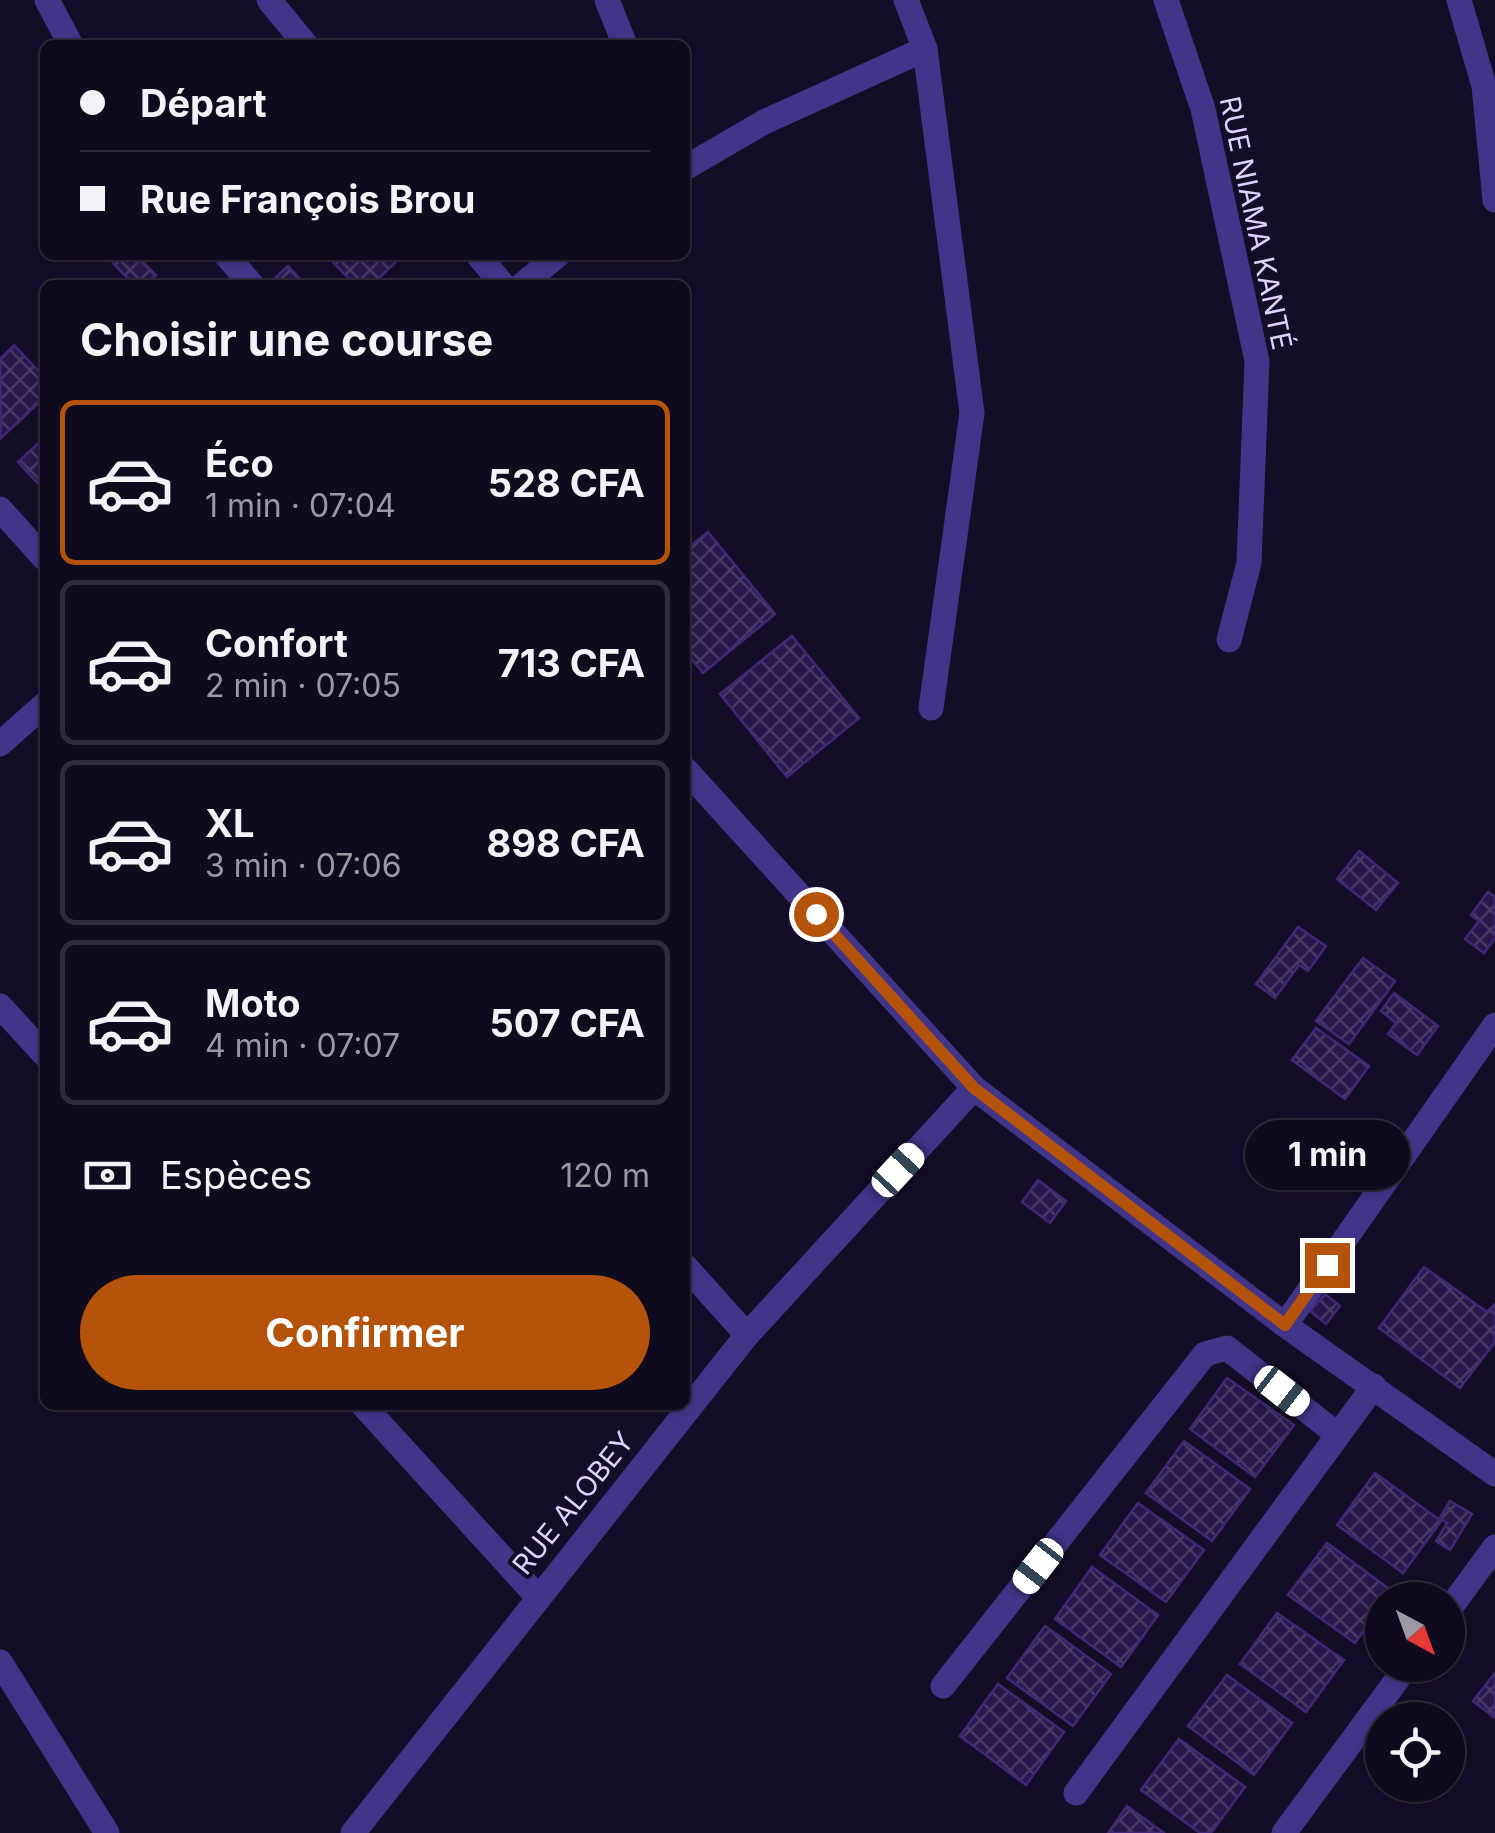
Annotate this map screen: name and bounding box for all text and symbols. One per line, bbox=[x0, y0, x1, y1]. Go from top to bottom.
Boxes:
text: Départ bbox=[140, 80, 267, 126]
street label: RUE NIAMA KANTÉ bbox=[1213, 93, 1300, 353]
text: Rue François Brou bbox=[140, 176, 475, 222]
text: Choisir une course bbox=[80, 312, 493, 367]
icon: car bbox=[85, 438, 175, 528]
text: Éco bbox=[205, 440, 274, 486]
text: 528 CFA bbox=[488, 460, 645, 506]
text: 1 min · 07:04 bbox=[205, 486, 396, 525]
icon: car bbox=[85, 618, 175, 708]
text: Confort bbox=[205, 620, 348, 666]
text: 713 CFA bbox=[498, 640, 645, 686]
text: 2 min · 07:05 bbox=[205, 666, 401, 705]
icon: car bbox=[85, 798, 175, 888]
text: XL bbox=[205, 800, 255, 846]
text: 898 CFA bbox=[487, 820, 645, 866]
text: 3 min · 07:06 bbox=[205, 846, 402, 885]
route start bbox=[794, 892, 839, 937]
icon: car bbox=[85, 978, 175, 1068]
text: Moto bbox=[205, 980, 301, 1026]
text: 507 CFA bbox=[489, 1000, 645, 1046]
text: 4 min · 07:07 bbox=[205, 1026, 400, 1065]
callout: 1 min bbox=[1244, 1120, 1410, 1190]
text: 1 min bbox=[1288, 1135, 1367, 1174]
car bbox=[867, 1138, 929, 1202]
icon: cash bbox=[80, 1148, 135, 1203]
text: Espèces bbox=[160, 1152, 312, 1198]
text: 120 m bbox=[560, 1156, 650, 1195]
route end bbox=[1305, 1243, 1350, 1288]
button: Confirmer bbox=[80, 1275, 650, 1390]
car bbox=[1249, 1361, 1315, 1421]
street label: RUE ALOBEY bbox=[505, 1425, 641, 1581]
car bbox=[1008, 1533, 1068, 1599]
north arrow bbox=[1365, 1582, 1465, 1682]
map controls bbox=[1365, 1582, 1465, 1802]
button: locate bbox=[1365, 1702, 1465, 1802]

